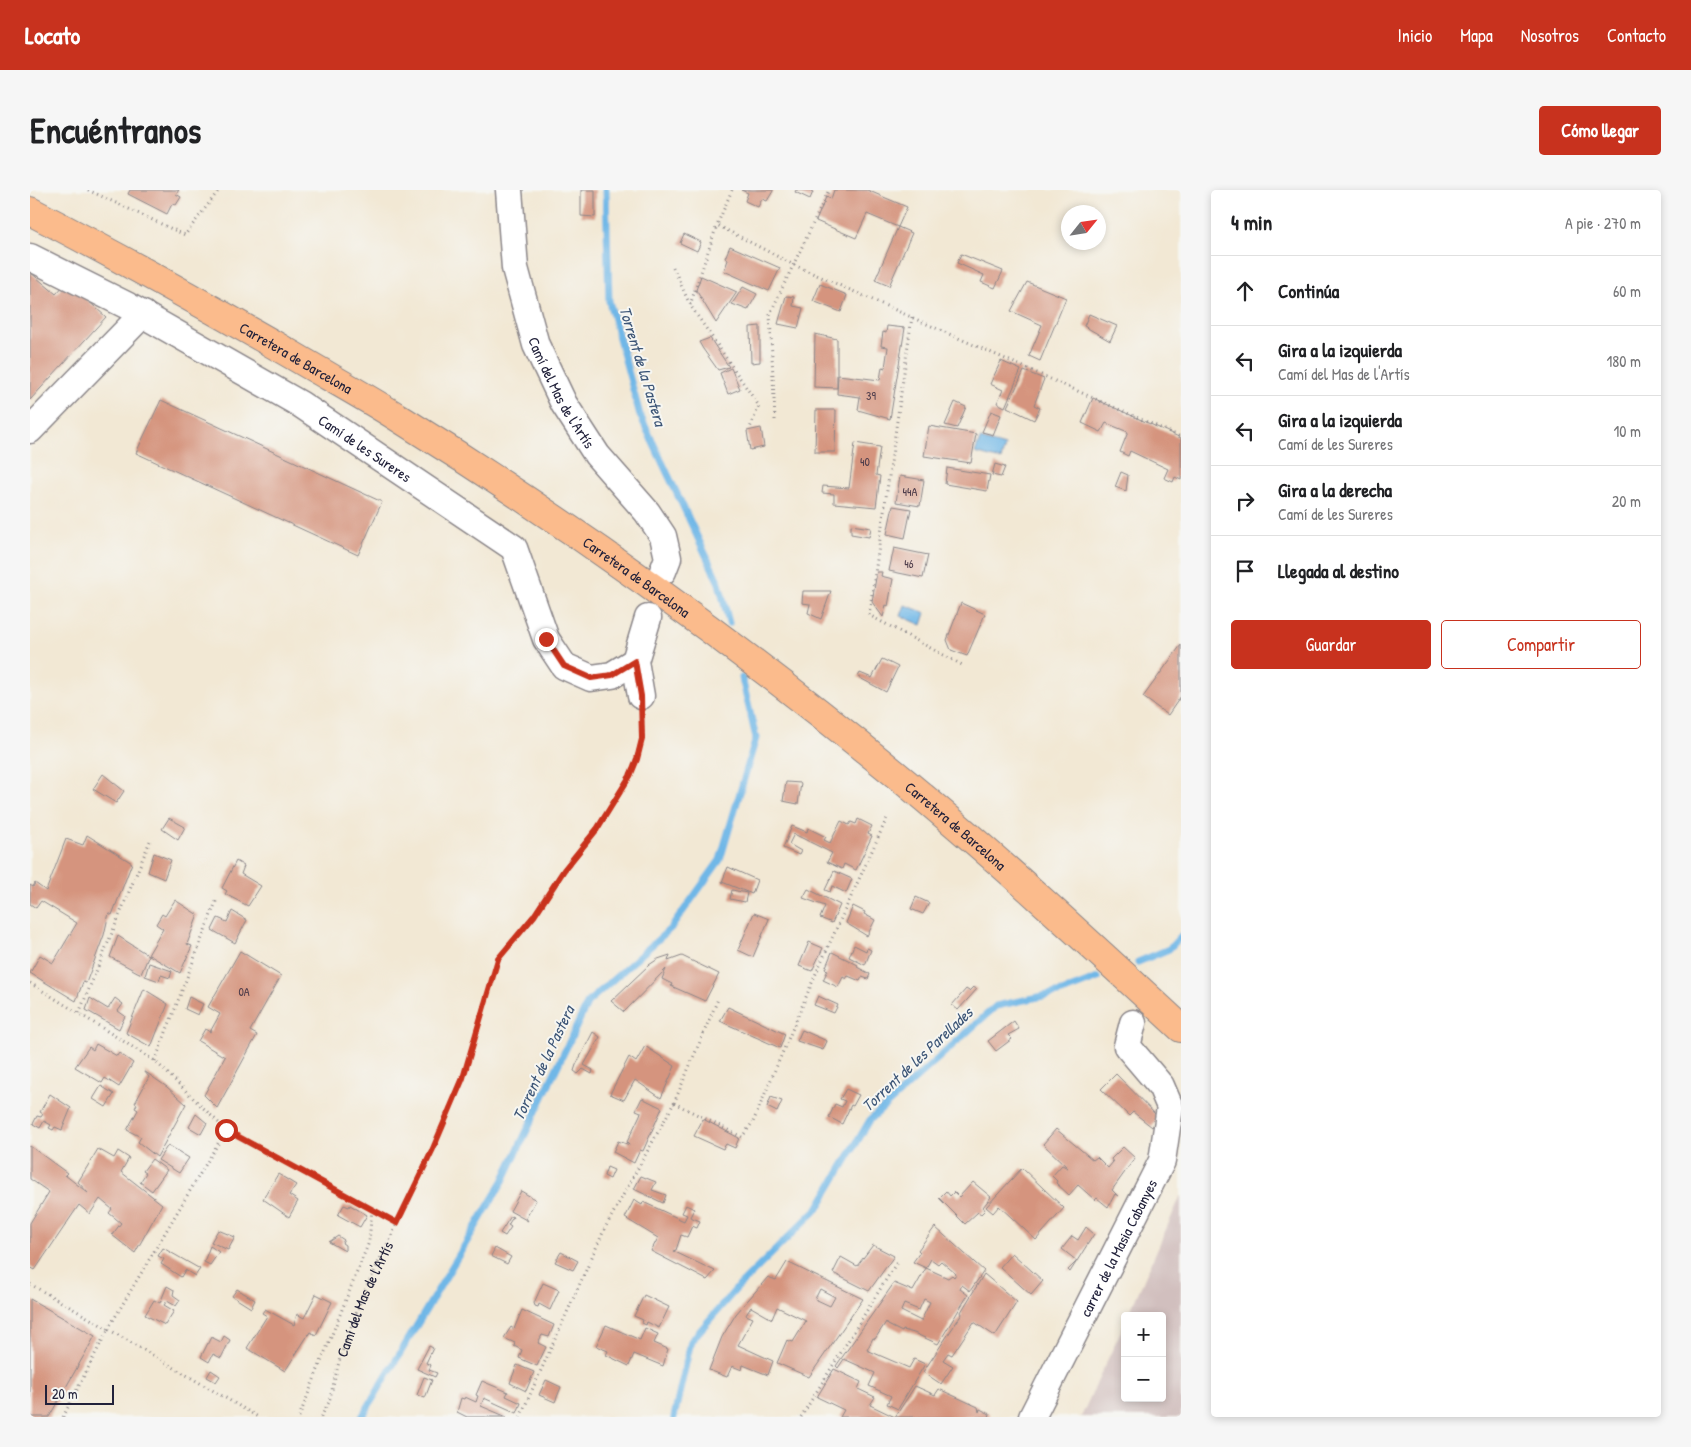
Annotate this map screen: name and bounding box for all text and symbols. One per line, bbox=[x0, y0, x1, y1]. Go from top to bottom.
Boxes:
text: Locato bbox=[25, 19, 80, 51]
text: Inicio bbox=[1398, 23, 1432, 48]
text: Mapa bbox=[1460, 23, 1493, 48]
text: Nosotros bbox=[1521, 23, 1579, 48]
text: Contacto bbox=[1607, 23, 1666, 48]
button: Cómo llegar bbox=[1539, 106, 1661, 155]
text: Encuéntranos bbox=[30, 107, 201, 154]
north arrow bbox=[1061, 205, 1106, 250]
text: 4 min bbox=[1231, 208, 1272, 237]
text: A pie · 270 m bbox=[1565, 212, 1641, 234]
icon: ahead bbox=[1231, 277, 1259, 305]
text: Continúa bbox=[1278, 278, 1339, 304]
text: 60 m bbox=[1613, 280, 1641, 302]
water label: Torrent de la Pastera bbox=[614, 304, 672, 430]
street label: Carretera de Barcelona bbox=[236, 317, 357, 399]
street label: Camí del Mas de l'Artís bbox=[524, 335, 600, 452]
text: Gira a la izquierda bbox=[1278, 337, 1402, 363]
icon: left bbox=[1231, 347, 1259, 375]
text: 180 m bbox=[1607, 350, 1641, 372]
text: Camí del Mas de l'Artís bbox=[1278, 363, 1410, 385]
house number: 39 bbox=[866, 387, 876, 404]
text: Gira a la izquierda bbox=[1278, 407, 1402, 433]
street label: Camí de les Sureres bbox=[314, 409, 416, 487]
icon: left bbox=[1231, 417, 1259, 445]
text: 10 m bbox=[1613, 420, 1641, 442]
text: Camí de les Sureres bbox=[1278, 433, 1393, 455]
house number: 40 bbox=[860, 453, 870, 470]
text: Gira a la derecha bbox=[1278, 477, 1392, 503]
house number: 44A bbox=[903, 483, 918, 500]
icon: right bbox=[1231, 487, 1259, 515]
text: 20 m bbox=[1612, 490, 1641, 512]
text: Camí de les Sureres bbox=[1278, 503, 1393, 525]
street label: Carretera de Barcelona bbox=[579, 531, 695, 622]
house number: 46 bbox=[904, 555, 914, 572]
icon: arrive bbox=[1231, 557, 1259, 585]
text: Llegada al destino bbox=[1278, 558, 1399, 584]
button: Guardar bbox=[1231, 620, 1431, 669]
button: Compartir bbox=[1441, 620, 1641, 669]
route end bbox=[535, 628, 558, 651]
street label: Carretera de Barcelona bbox=[901, 776, 1011, 875]
house number: 0A bbox=[238, 983, 250, 1000]
water label: Torrent de la Pastera bbox=[507, 1001, 580, 1124]
water label: Torrent de les Parellades bbox=[857, 1001, 979, 1116]
route start bbox=[215, 1119, 238, 1142]
street label: carrer de la Masia Cabanyes bbox=[1074, 1175, 1162, 1320]
street label: Camí del Mas de l'Artís bbox=[331, 1238, 398, 1360]
map controls bbox=[1121, 1312, 1166, 1402]
button: + bbox=[1121, 1312, 1166, 1357]
button: − bbox=[1121, 1357, 1166, 1402]
scale bar bbox=[45, 1382, 114, 1405]
text: 20 m bbox=[52, 1384, 78, 1403]

